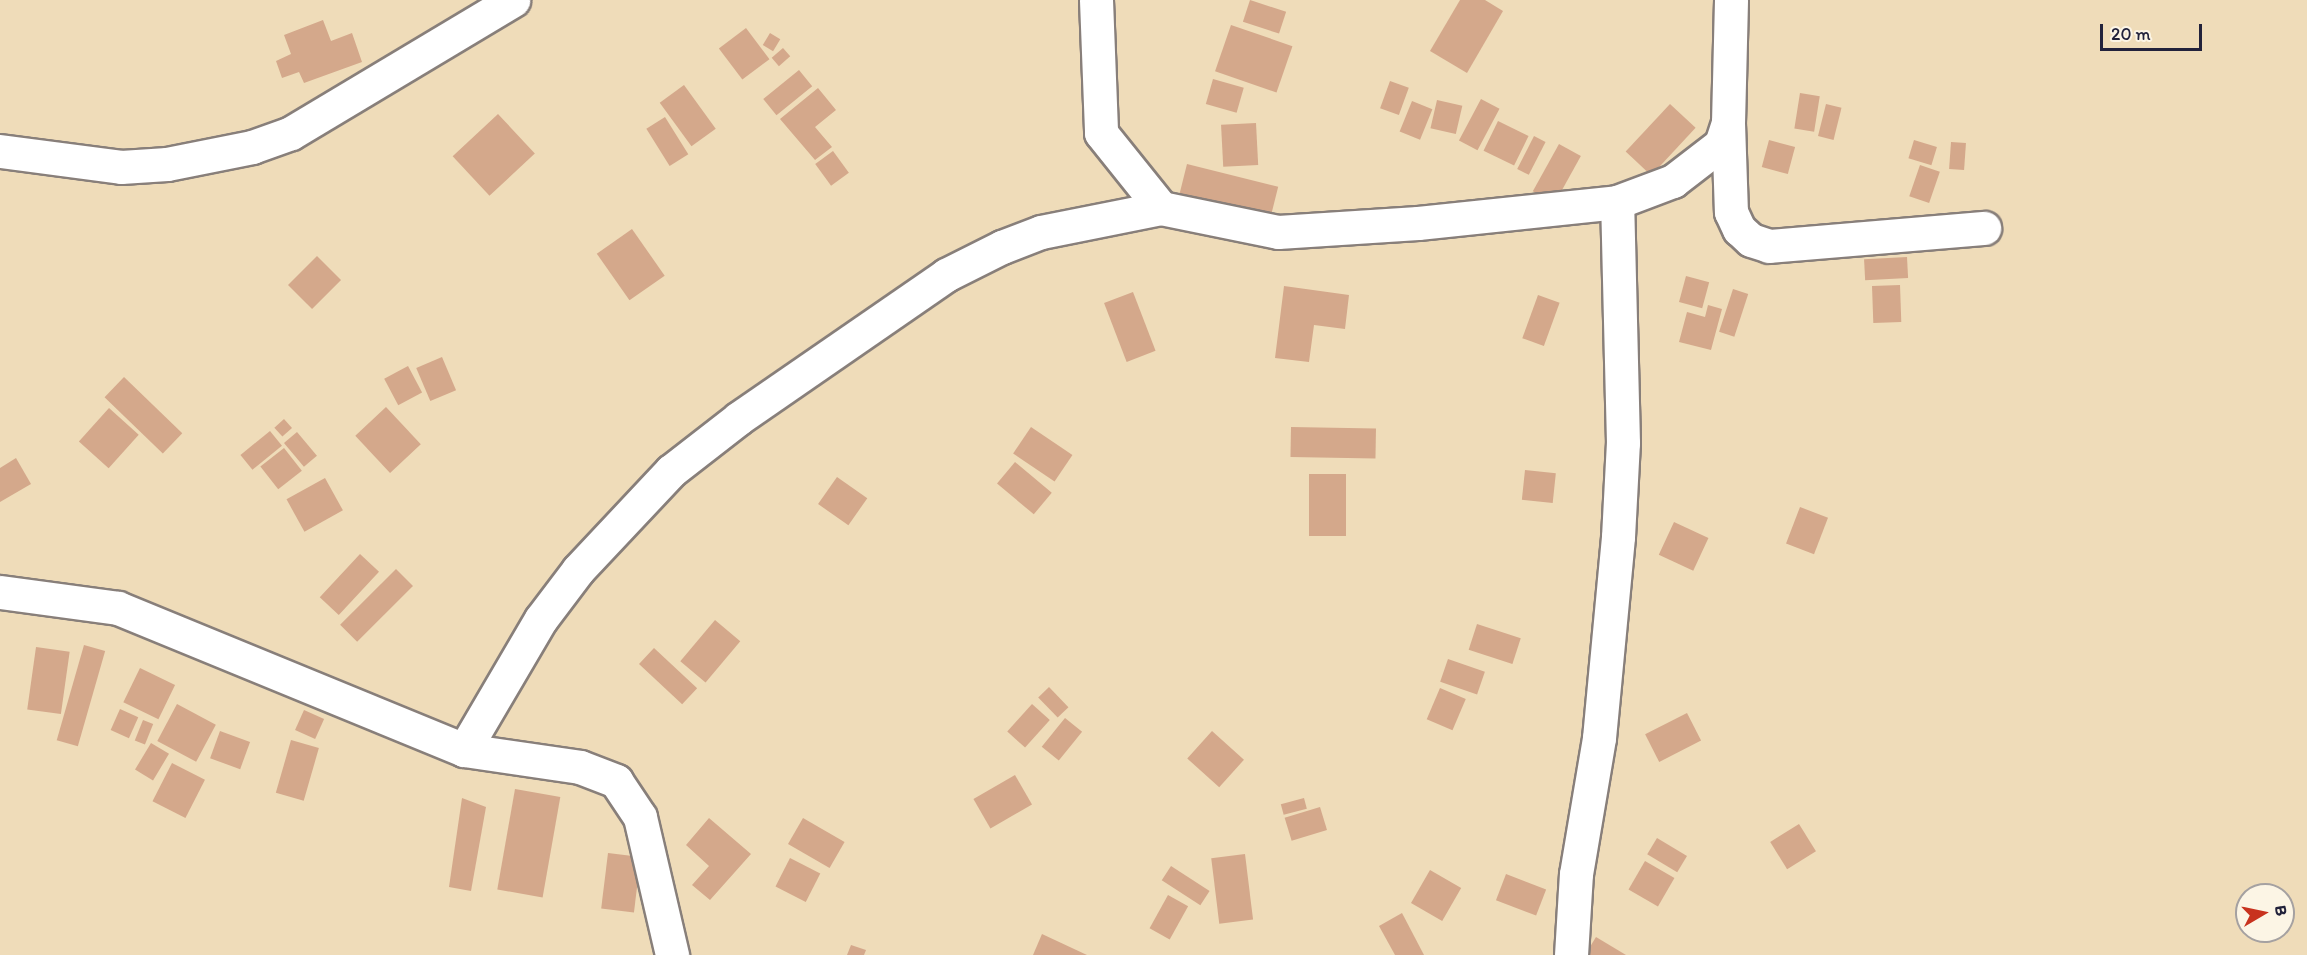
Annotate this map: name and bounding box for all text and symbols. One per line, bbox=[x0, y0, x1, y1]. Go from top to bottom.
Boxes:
scale bar bbox=[2103, 12, 2205, 50]
text: 20 m bbox=[2111, 23, 2151, 45]
north arrow bbox=[2235, 883, 2295, 943]
text: B bbox=[2271, 904, 2291, 917]

